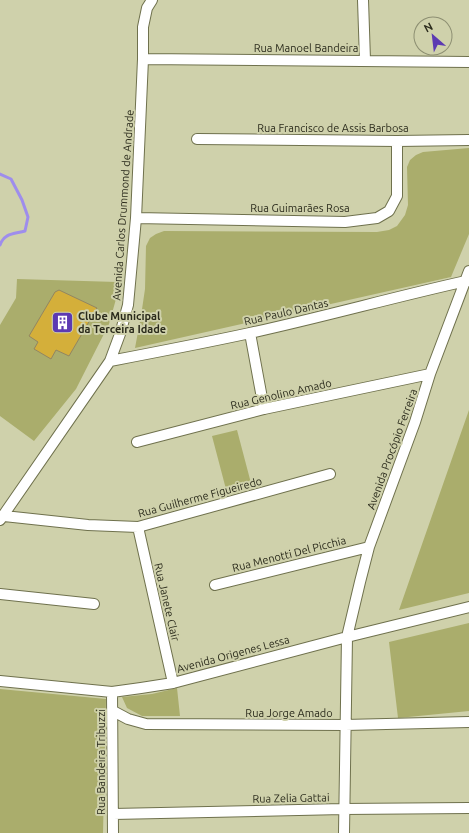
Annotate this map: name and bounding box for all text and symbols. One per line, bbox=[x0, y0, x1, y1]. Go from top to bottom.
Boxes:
north arrow bbox=[413, 16, 453, 56]
text: N bbox=[422, 20, 435, 34]
street label: Rua Manoel Bandeira bbox=[254, 42, 358, 54]
street label: Avenida Carlos Drummond de Andrade bbox=[110, 109, 136, 301]
street label: Rua Francisco de Assis Barbosa bbox=[257, 122, 409, 134]
street label: Rua Guimarães Rosa bbox=[250, 202, 350, 214]
street label: Rua Paulo Dantas bbox=[243, 296, 329, 328]
building icon: Clube Municipal da Terceira Idade bbox=[50, 309, 76, 335]
place label: Clube Municipal da Terceira Idade bbox=[78, 310, 166, 335]
street label: Rua Genolino Amado bbox=[229, 377, 333, 411]
street label: Avenida Procópio Ferreira bbox=[365, 387, 419, 511]
street label: Rua Guilherme Figueiredo bbox=[137, 475, 263, 519]
street label: Rua Menotti Del Picchia bbox=[231, 534, 347, 574]
street label: Rua Janete Clair bbox=[152, 562, 182, 643]
street label: Avenida Origenes Lessa bbox=[175, 633, 291, 675]
street label: Rua Jorge Amado bbox=[245, 707, 333, 719]
street label: Rua Bandeira Tribuzzi bbox=[95, 709, 107, 815]
street label: Rua Zelia Gattai bbox=[252, 791, 330, 805]

